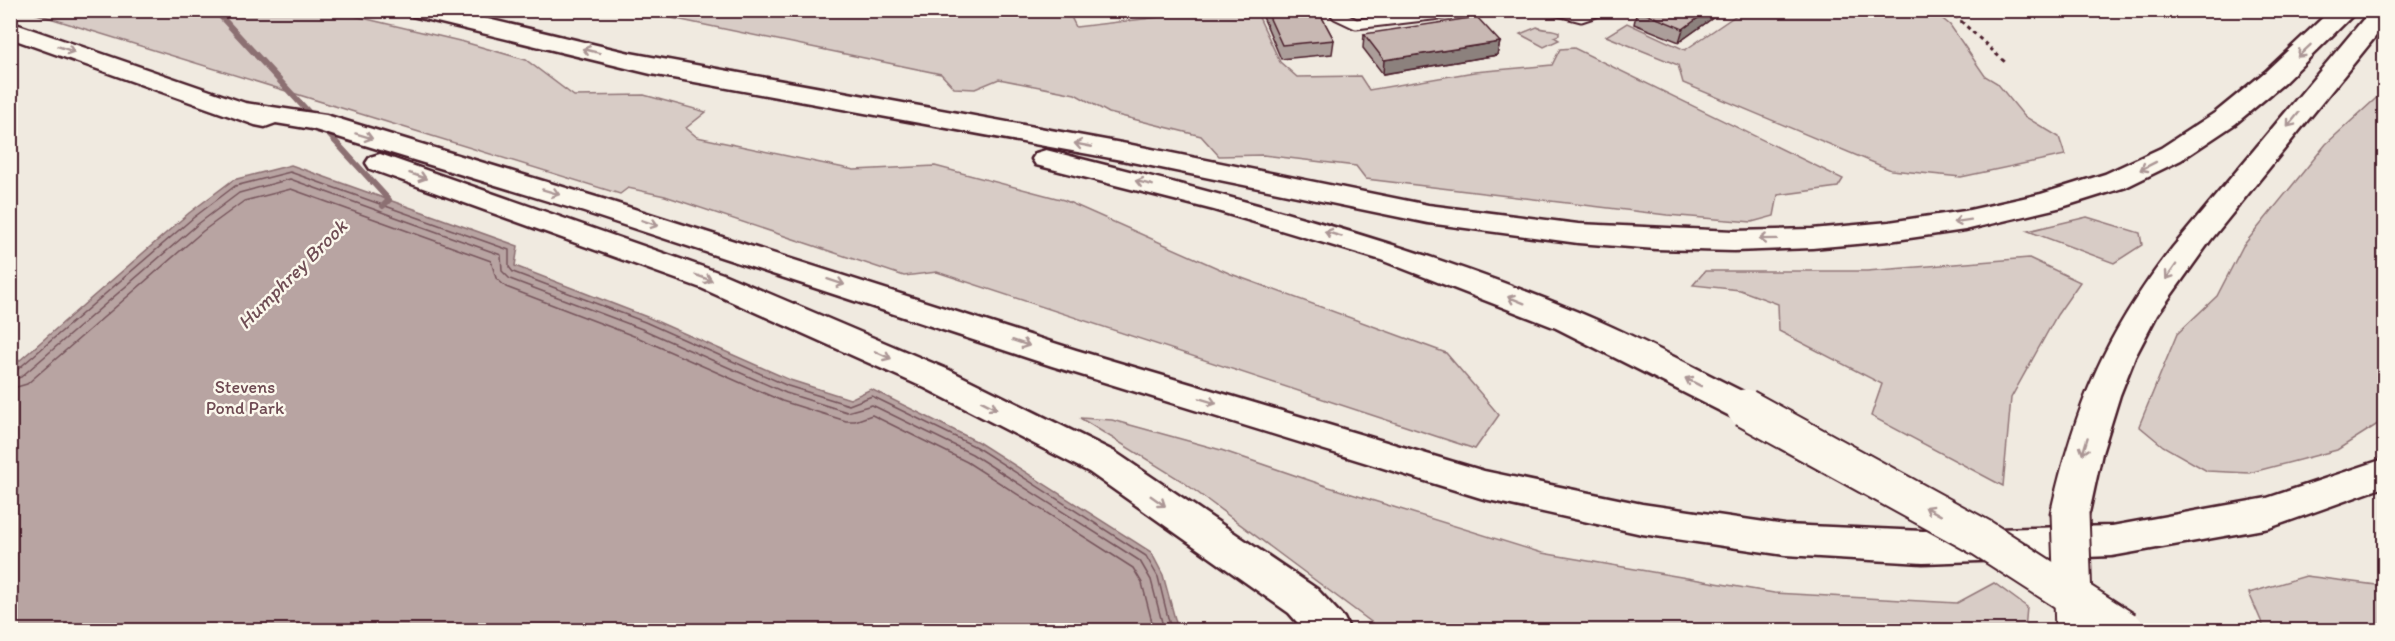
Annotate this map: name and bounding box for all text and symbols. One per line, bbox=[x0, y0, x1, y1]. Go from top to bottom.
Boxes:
one-way arrow bbox=[2296, 43, 2311, 58]
one-way arrow bbox=[56, 44, 75, 55]
one-way arrow bbox=[582, 45, 601, 57]
one-way arrow bbox=[2287, 112, 2300, 128]
one-way arrow bbox=[354, 131, 373, 142]
one-way arrow bbox=[1073, 139, 1093, 150]
one-way arrow bbox=[2139, 160, 2157, 172]
one-way arrow bbox=[409, 172, 427, 183]
one-way arrow bbox=[1135, 177, 1154, 189]
one-way arrow bbox=[541, 187, 560, 198]
water label: Humphrey Brook bbox=[232, 213, 353, 334]
one-way arrow bbox=[1952, 216, 1972, 227]
one-way arrow bbox=[640, 218, 659, 229]
one-way arrow bbox=[1323, 228, 1342, 239]
one-way arrow bbox=[1758, 233, 1778, 245]
one-way arrow bbox=[2165, 264, 2177, 280]
one-way arrow bbox=[694, 273, 713, 284]
one-way arrow bbox=[826, 278, 845, 289]
one-way arrow bbox=[1507, 294, 1526, 305]
one-way arrow bbox=[1011, 339, 1030, 350]
one-way arrow bbox=[873, 350, 891, 361]
one-way arrow bbox=[1684, 375, 1702, 387]
park label: Stevens Pond Park bbox=[206, 376, 285, 419]
one-way arrow bbox=[1198, 396, 1217, 407]
one-way arrow bbox=[980, 399, 997, 411]
one-way arrow bbox=[2079, 436, 2090, 455]
one-way arrow bbox=[1150, 495, 1166, 507]
one-way arrow bbox=[1925, 505, 1942, 517]

